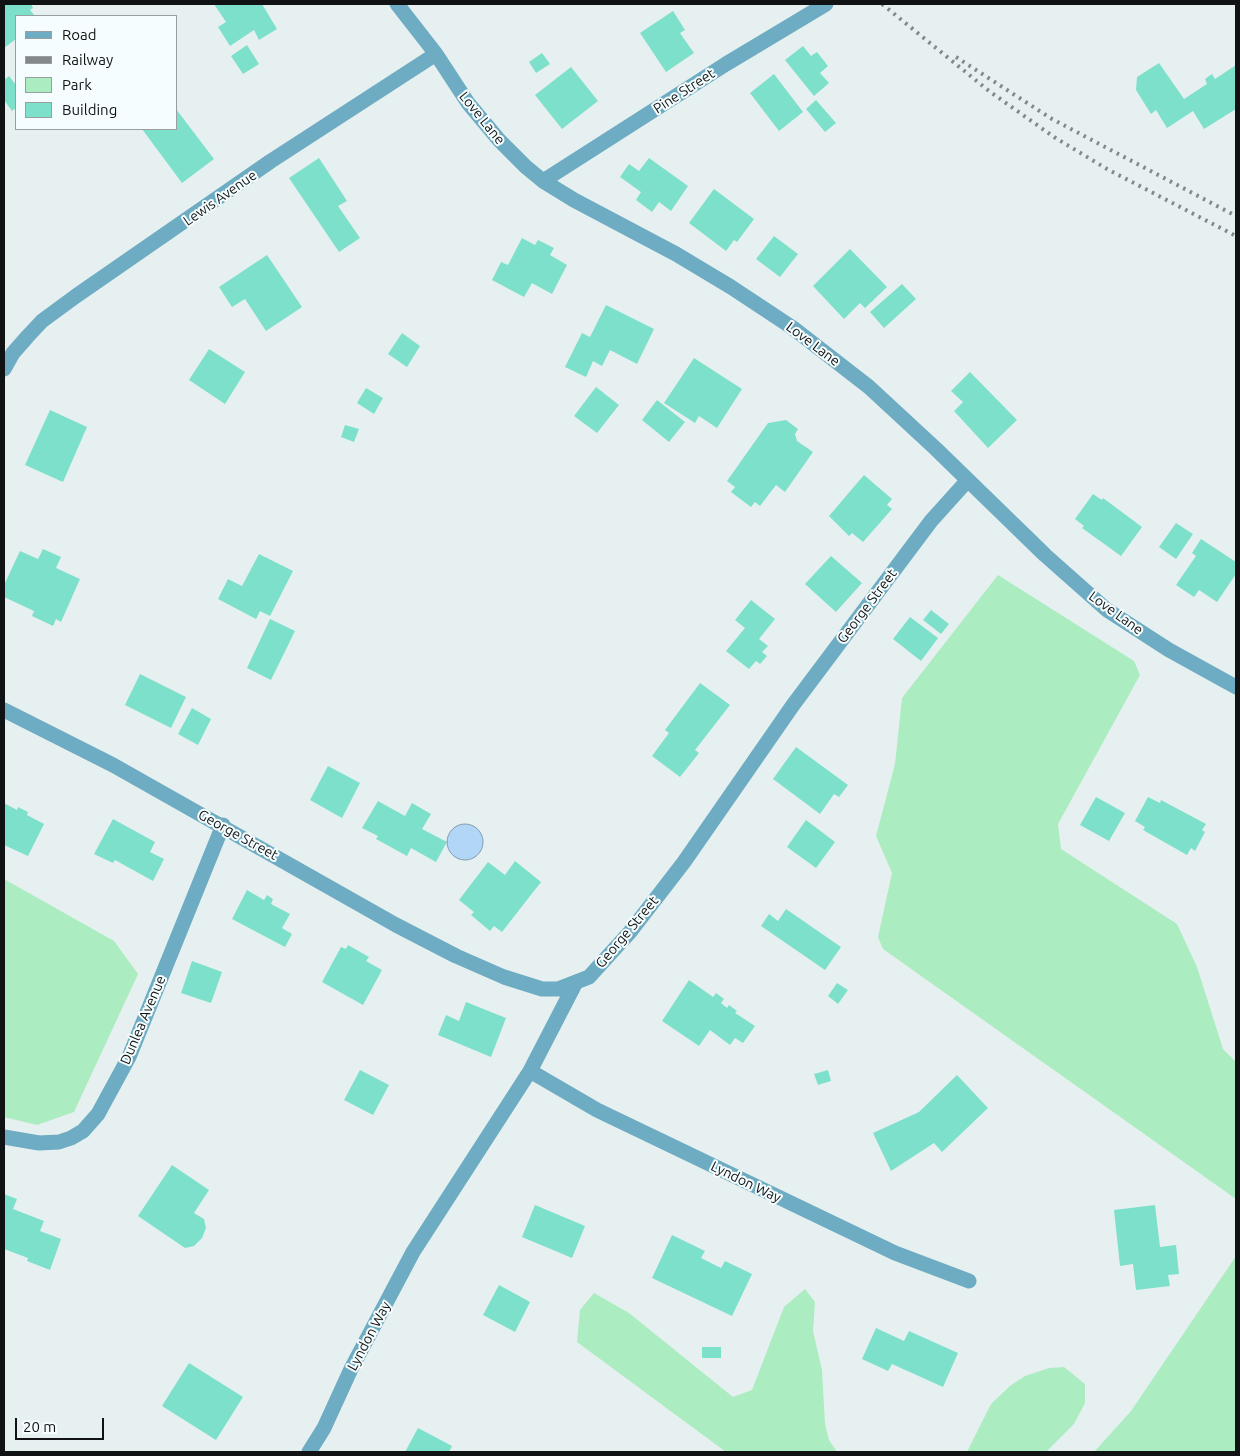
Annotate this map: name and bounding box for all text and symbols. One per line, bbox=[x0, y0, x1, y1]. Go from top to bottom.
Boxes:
legend bbox=[15, 15, 178, 130]
text: Road bbox=[62, 26, 97, 43]
text: Railway bbox=[62, 51, 113, 68]
street label: Pine Street bbox=[650, 65, 718, 117]
text: Park bbox=[62, 76, 92, 93]
street label: Love Lane bbox=[456, 88, 508, 148]
text: Building bbox=[62, 101, 117, 118]
street label: Lewis Avenue bbox=[180, 167, 260, 229]
street label: Love Lane bbox=[783, 318, 843, 370]
street label: George Street bbox=[834, 566, 900, 646]
street label: Love Lane bbox=[1086, 588, 1146, 638]
street label: George Street bbox=[195, 806, 281, 864]
street label: George Street bbox=[592, 893, 662, 971]
street label: Dunlea Avenue bbox=[117, 973, 169, 1067]
street label: Lyndon Way bbox=[708, 1158, 784, 1206]
street label: Lyndon Way bbox=[344, 1299, 394, 1373]
scale bar bbox=[18, 1408, 106, 1440]
text: 20 m bbox=[23, 1418, 56, 1435]

